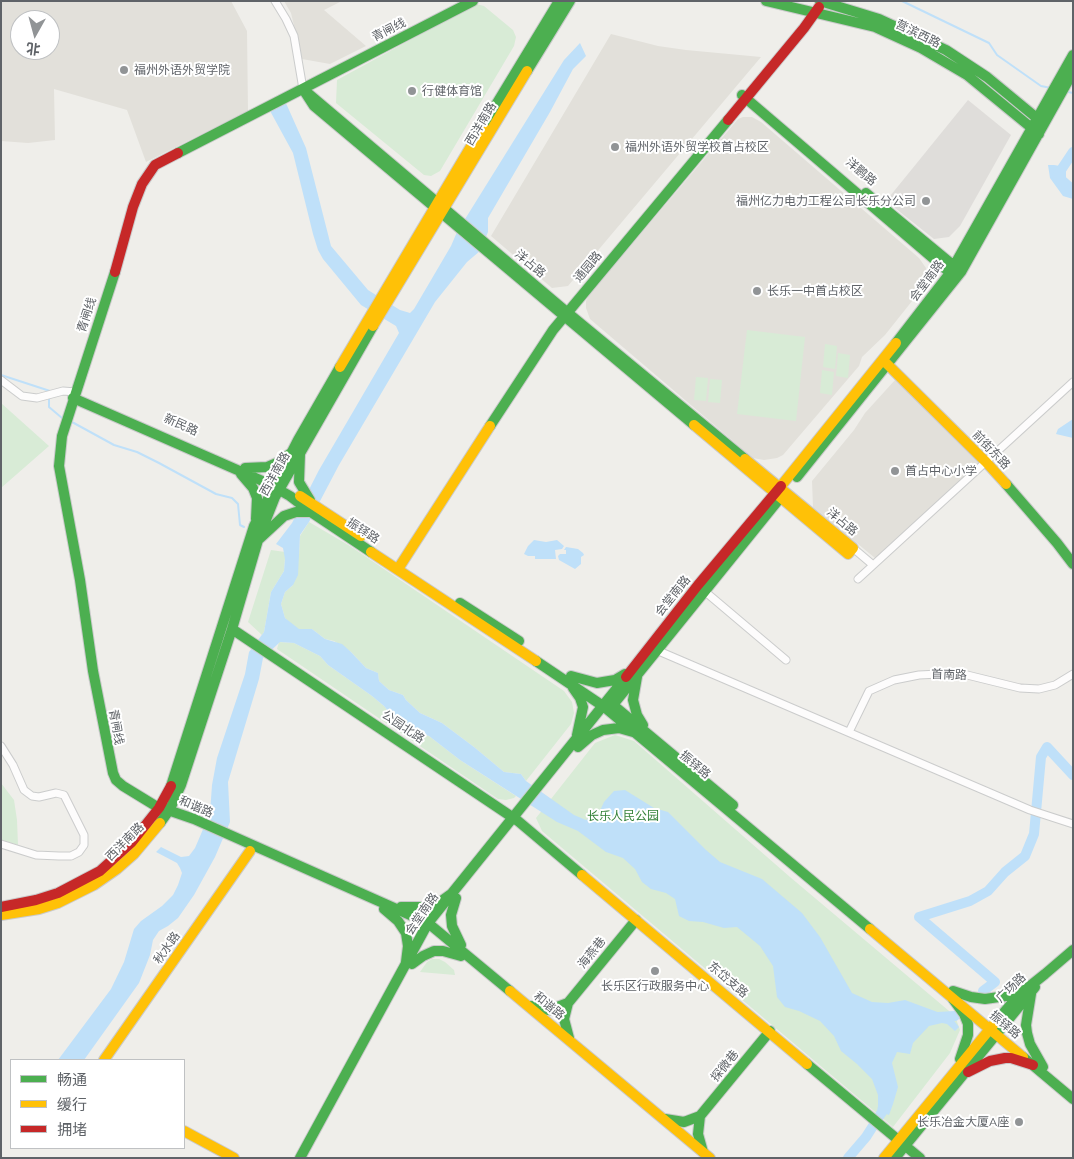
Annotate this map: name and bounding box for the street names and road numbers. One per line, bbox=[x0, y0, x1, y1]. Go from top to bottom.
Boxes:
street label: 青闸线 bbox=[370, 15, 408, 45]
street label: 营滨西路 bbox=[893, 17, 943, 51]
street label: 西洋南路 bbox=[462, 100, 500, 148]
street label: 洋鹏路 bbox=[843, 155, 879, 189]
street label: 洋占路 bbox=[512, 247, 548, 281]
street label: 通园路 bbox=[571, 249, 605, 285]
street label: 会堂南路 bbox=[907, 257, 947, 305]
street label: 青闸线 bbox=[75, 296, 99, 334]
street label: 新民路 bbox=[162, 411, 200, 439]
street label: 前街东路 bbox=[969, 428, 1013, 472]
street label: 西洋南路 bbox=[257, 450, 293, 498]
street label: 洋占路 bbox=[824, 505, 860, 539]
street label: 振铎路 bbox=[344, 515, 382, 547]
street label: 会堂南路 bbox=[652, 573, 694, 619]
street label: 首南路 bbox=[931, 667, 967, 683]
street label: 青闸线 bbox=[106, 708, 126, 746]
street label: 公园北路 bbox=[379, 708, 427, 746]
street label: 振铎路 bbox=[677, 748, 713, 782]
street label: 和谐路 bbox=[177, 793, 215, 821]
street label: 西洋南路 bbox=[103, 820, 147, 864]
street label: 会堂南路 bbox=[402, 890, 442, 938]
street label: 秋水路 bbox=[151, 929, 183, 967]
street label: 海燕巷 bbox=[575, 934, 609, 972]
street label: 东岱支路 bbox=[705, 959, 751, 1001]
street label: 广场路 bbox=[993, 970, 1029, 1006]
street label: 和谐路 bbox=[531, 989, 567, 1023]
street label: 振铎路 bbox=[987, 1008, 1023, 1042]
street label: 探微巷 bbox=[708, 1047, 742, 1085]

